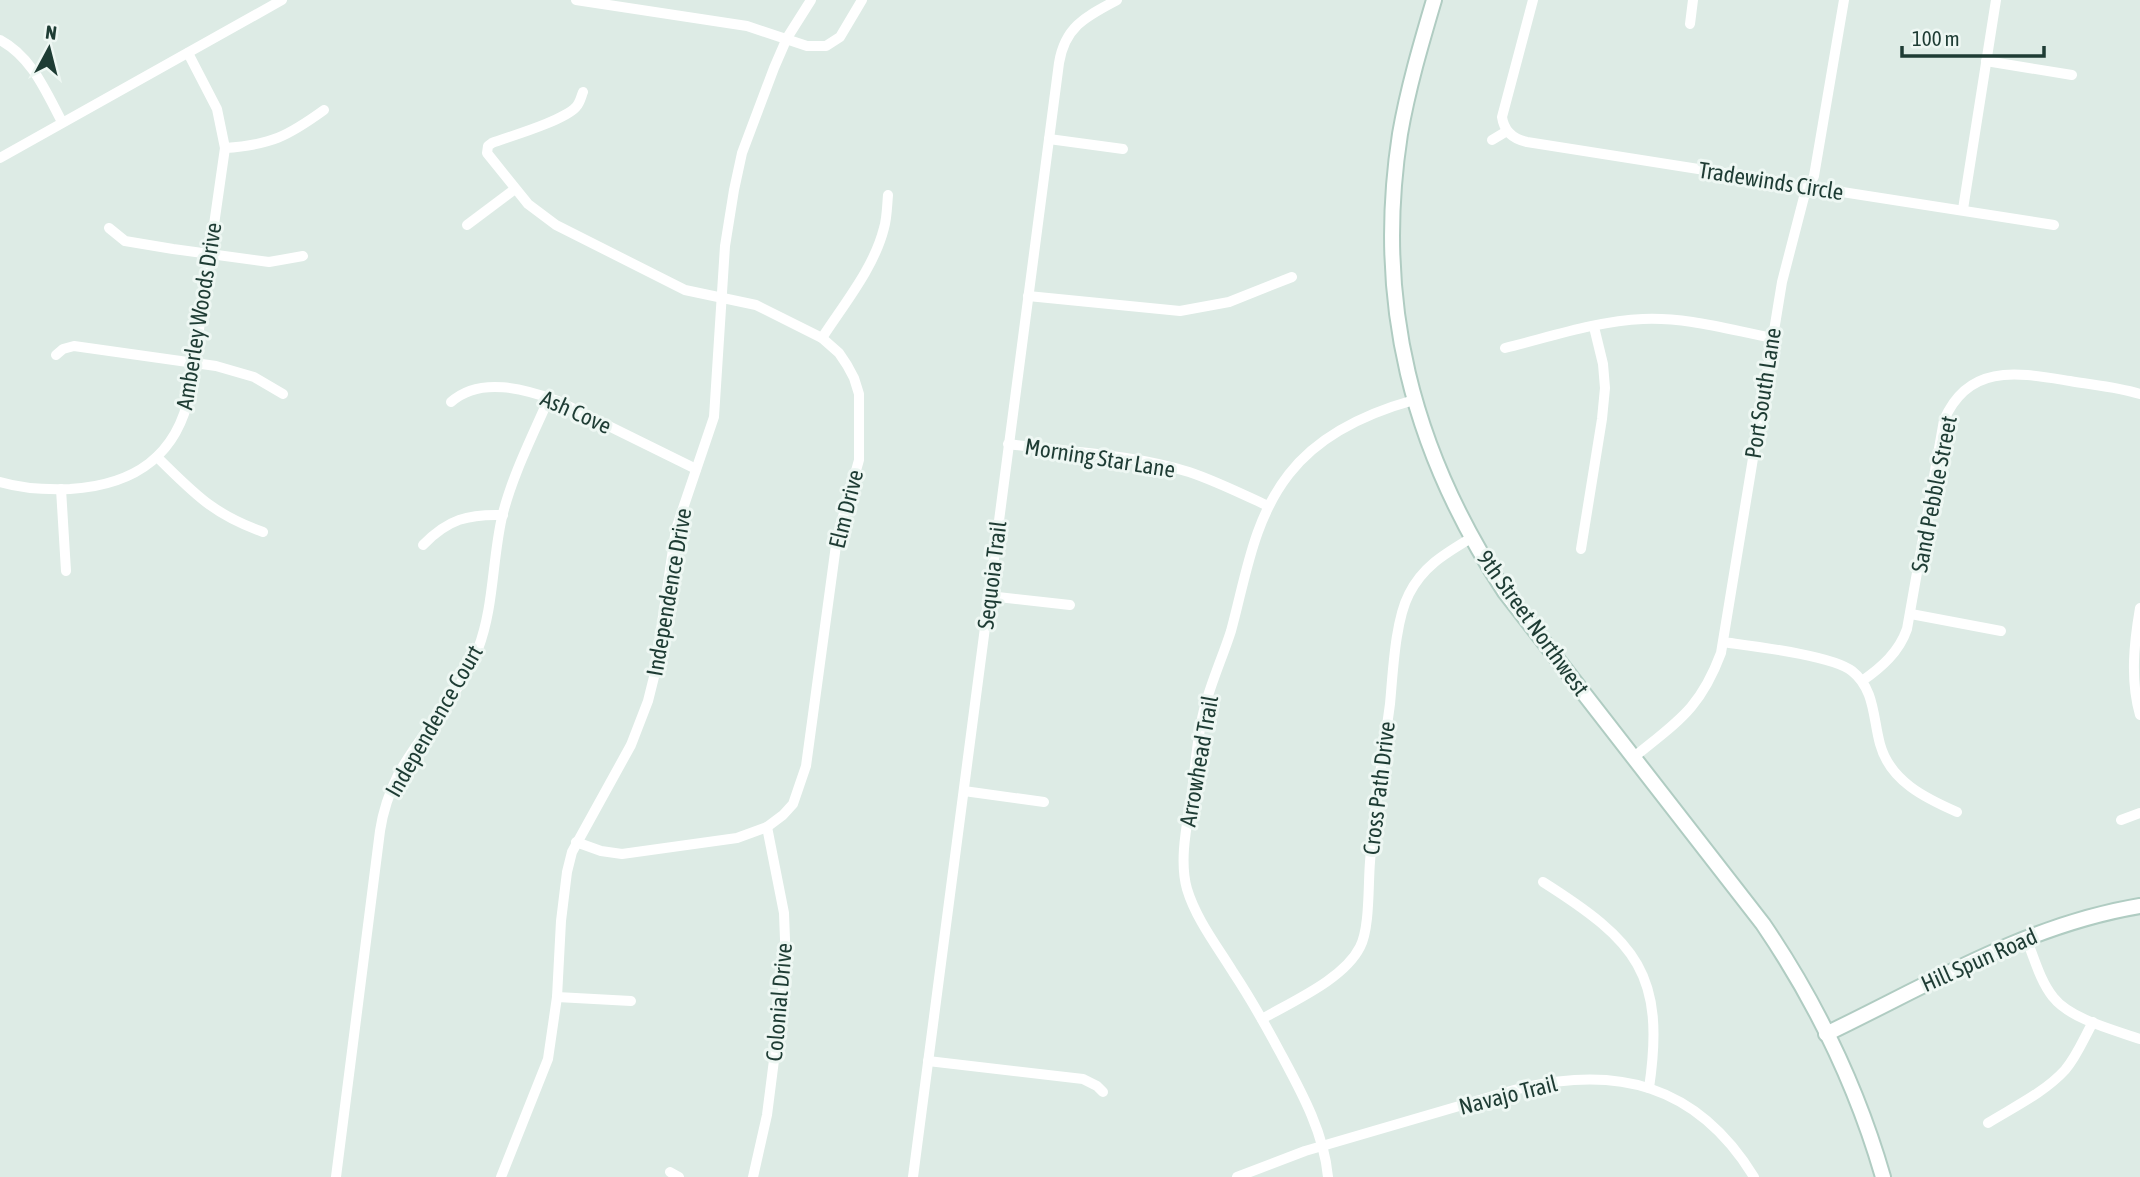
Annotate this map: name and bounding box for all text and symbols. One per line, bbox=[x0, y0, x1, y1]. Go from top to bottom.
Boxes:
north arrow bbox=[14, 14, 84, 84]
scale bar bbox=[1902, 14, 2044, 58]
text: N bbox=[44, 21, 58, 44]
text: 100 m bbox=[1912, 26, 1960, 50]
street label: Tradewinds Circle bbox=[1697, 157, 1845, 205]
street label: Amberley Woods Drive bbox=[171, 221, 227, 411]
street label: Port South Lane bbox=[1740, 326, 1786, 460]
street label: Ash Cove bbox=[537, 385, 615, 439]
street label: Sand Pebble Street bbox=[1906, 414, 1962, 574]
street label: Morning Star Lane bbox=[1023, 433, 1177, 483]
street label: Elm Drive bbox=[824, 467, 868, 551]
street label: Independence Drive bbox=[641, 506, 697, 678]
street label: Sequoia Trail bbox=[972, 519, 1012, 631]
street label: 9th Street Northwest bbox=[1472, 545, 1594, 701]
street label: Independence Court bbox=[380, 640, 488, 802]
street label: Arrowhead Trail bbox=[1175, 693, 1223, 829]
street label: Cross Path Drive bbox=[1358, 720, 1400, 856]
street label: Hill Spun Road bbox=[1917, 923, 2041, 997]
street label: Colonial Drive bbox=[761, 942, 797, 1062]
street label: Navajo Trail bbox=[1456, 1070, 1560, 1120]

